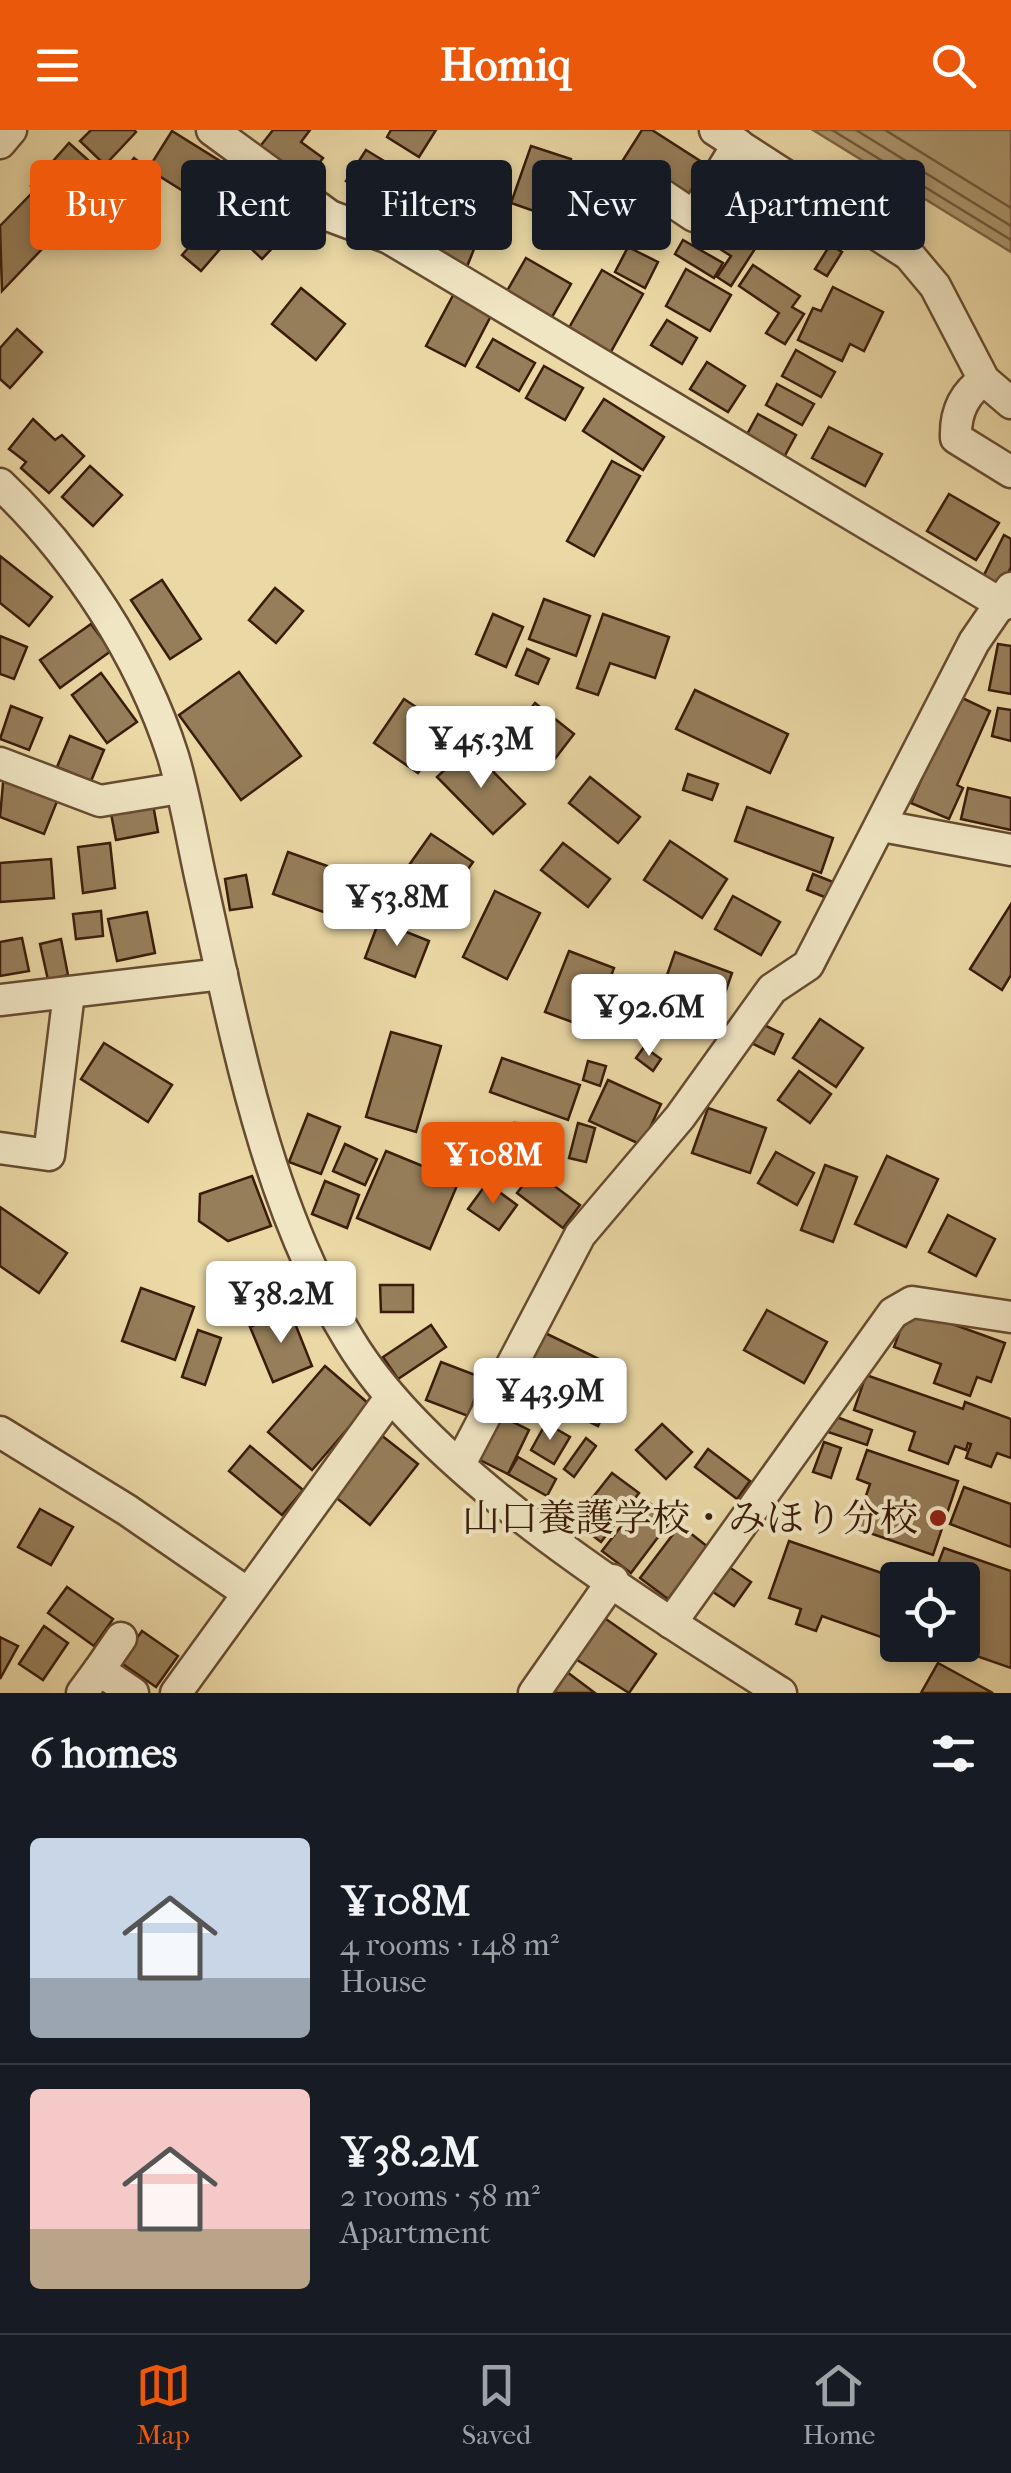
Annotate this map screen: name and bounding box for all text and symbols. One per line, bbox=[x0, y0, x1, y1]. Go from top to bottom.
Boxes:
icon: menu bbox=[30, 38, 85, 93]
icon: search bbox=[926, 38, 981, 93]
text: Homiq bbox=[440, 39, 571, 92]
chip: Buy bbox=[30, 160, 161, 250]
chip: Rent bbox=[181, 160, 326, 250]
chip: Filters bbox=[346, 160, 512, 250]
chip: New bbox=[532, 160, 671, 250]
chip: Apartment bbox=[691, 160, 925, 250]
pin: ¥45.3M bbox=[400, 706, 562, 791]
text: ¥45.3M bbox=[428, 720, 534, 757]
pin: ¥53.8M bbox=[316, 864, 478, 949]
text: ¥53.8M bbox=[345, 878, 449, 915]
pin: ¥92.6M bbox=[568, 974, 730, 1059]
text: ¥92.6M bbox=[594, 988, 704, 1025]
pin: ¥108M bbox=[423, 1122, 563, 1207]
text: ¥108M bbox=[443, 1136, 543, 1173]
pin: ¥38.2M bbox=[200, 1261, 362, 1346]
text: ¥38.2M bbox=[228, 1275, 334, 1312]
pin: ¥43.9M bbox=[469, 1358, 631, 1443]
text: ¥43.9M bbox=[496, 1372, 604, 1409]
place label: 山口養護学校・みほり分校 bbox=[462, 1496, 918, 1541]
marker: 山口養護学校・みほり分校 bbox=[927, 1507, 949, 1529]
map controls bbox=[880, 1562, 980, 1662]
button: locate bbox=[880, 1562, 980, 1662]
icon: filters bbox=[926, 1726, 981, 1781]
text: 6 homes bbox=[30, 1729, 177, 1778]
text: ¥108M bbox=[340, 1877, 470, 1926]
icon: home bbox=[110, 1878, 230, 1998]
text: 4 rooms · 148 m² bbox=[340, 1926, 559, 1963]
text: House bbox=[340, 1963, 427, 2000]
text: ¥38.2M bbox=[340, 2128, 479, 2177]
icon: home bbox=[110, 2129, 230, 2249]
text: 2 rooms · 58 m² bbox=[340, 2177, 540, 2214]
text: Apartment bbox=[340, 2214, 490, 2251]
tab: Map bbox=[136, 2358, 191, 2451]
tab: Saved bbox=[462, 2358, 531, 2451]
tab: Home bbox=[803, 2358, 875, 2451]

